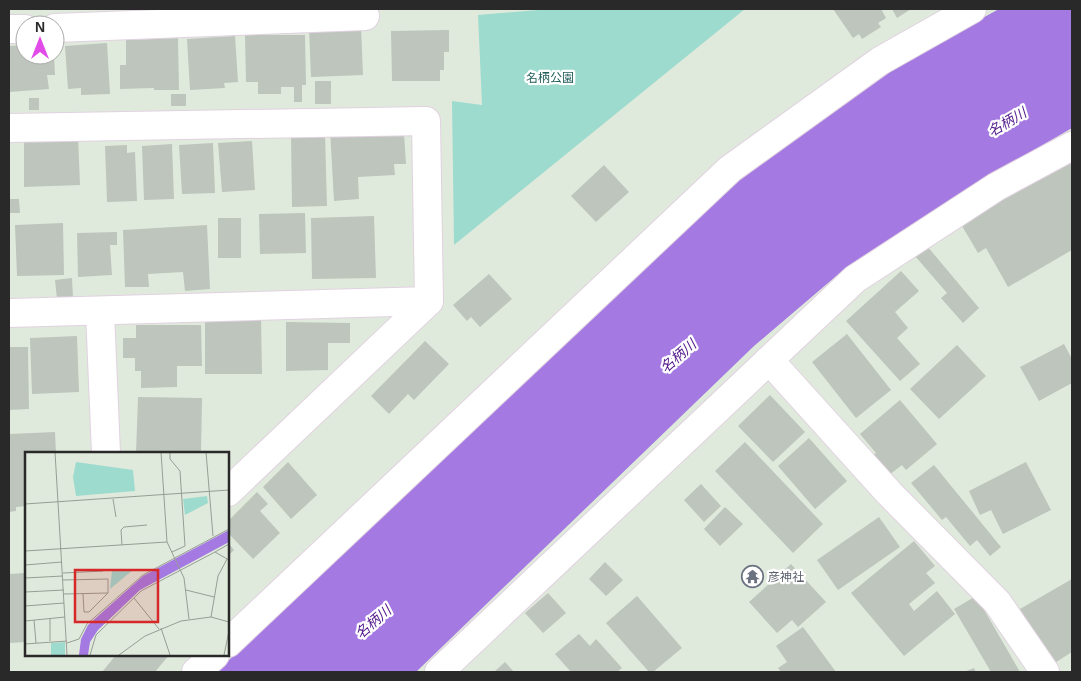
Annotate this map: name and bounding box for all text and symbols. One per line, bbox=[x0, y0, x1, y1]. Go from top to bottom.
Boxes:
north arrow bbox=[15, 15, 65, 65]
text: N bbox=[35, 19, 45, 35]
park label: 名柄公園 bbox=[526, 71, 574, 85]
water label: 名柄川 bbox=[985, 103, 1031, 140]
water label: 名柄川 bbox=[657, 335, 701, 376]
inset map bbox=[25, 452, 229, 656]
temple icon: 彦神社 bbox=[740, 565, 764, 589]
place label: 彦神社 bbox=[768, 570, 804, 584]
water label: 名柄川 bbox=[352, 601, 396, 642]

